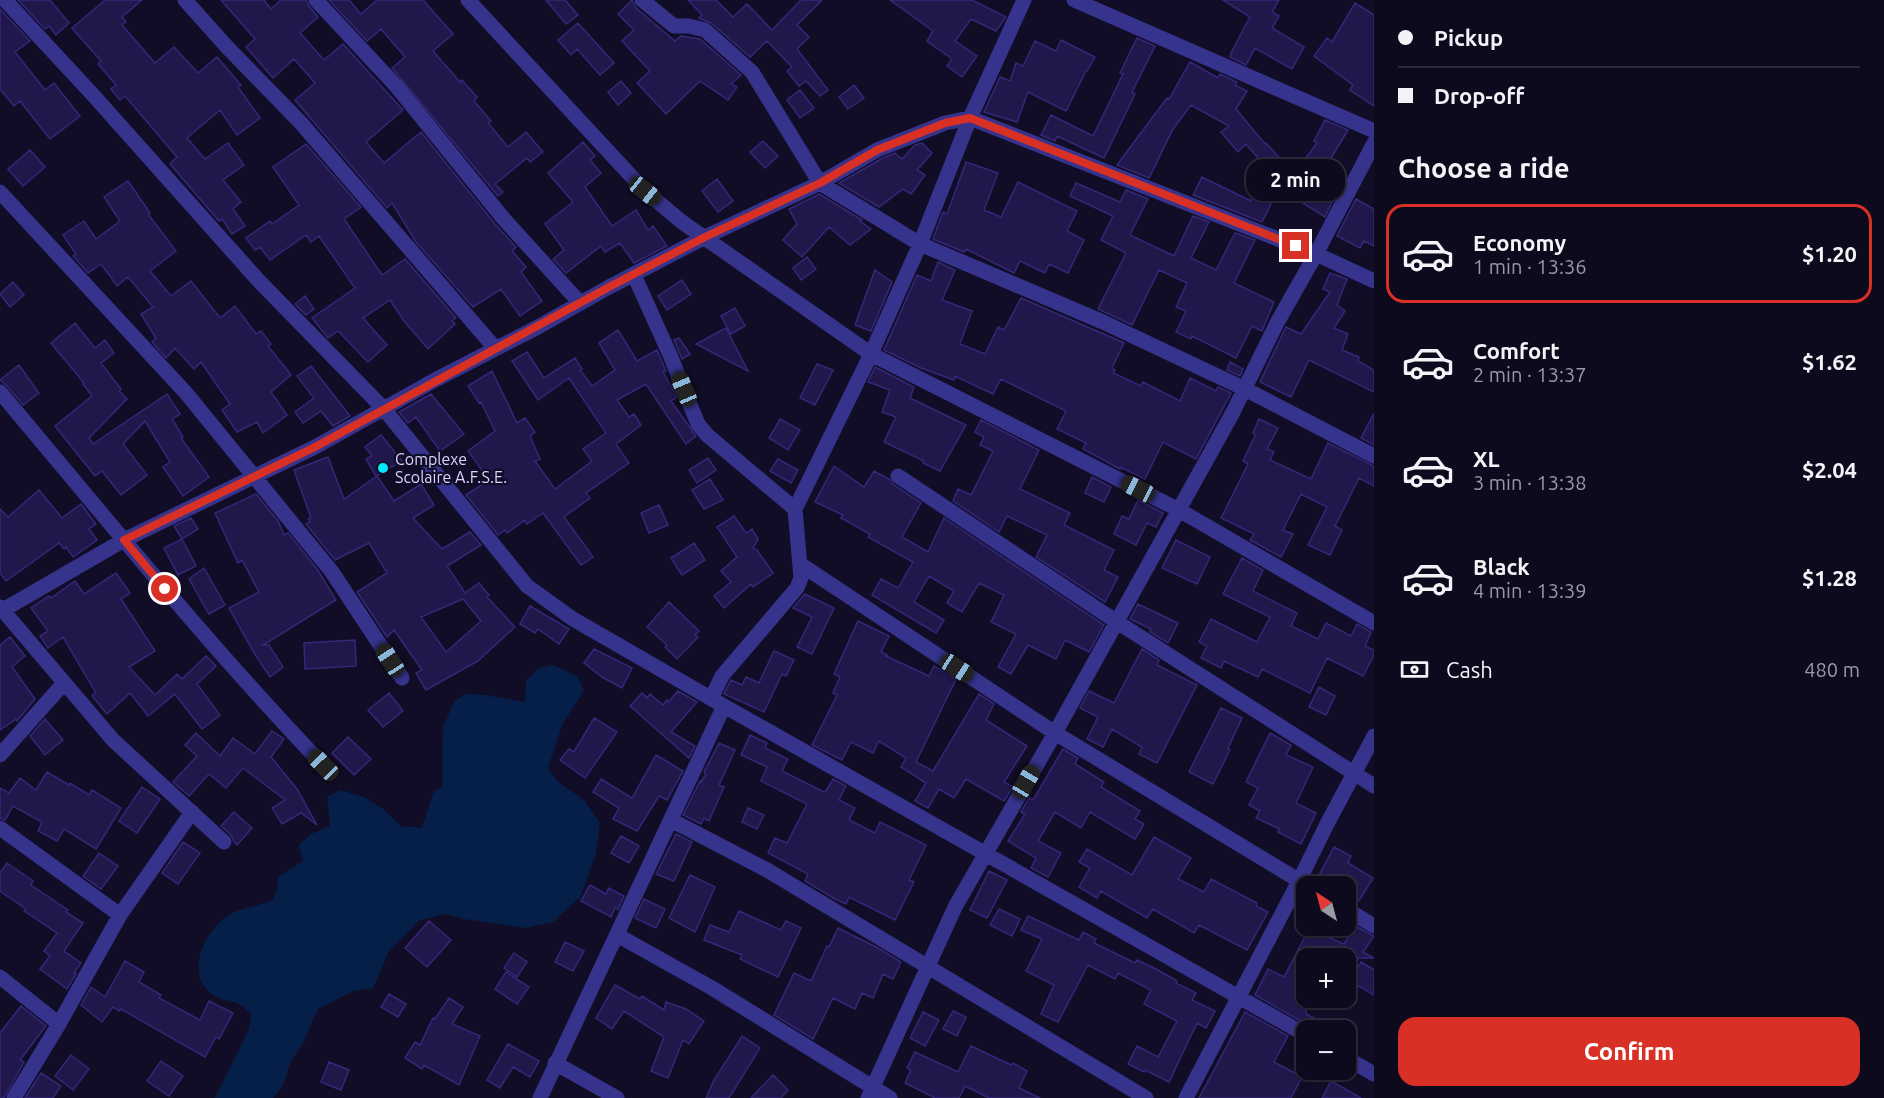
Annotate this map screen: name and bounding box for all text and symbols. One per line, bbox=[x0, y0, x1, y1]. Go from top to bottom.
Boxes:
text: Pickup bbox=[1434, 25, 1503, 50]
text: Drop-off bbox=[1434, 83, 1524, 108]
text: Choose a ride bbox=[1398, 153, 1570, 183]
callout: 2 min bbox=[1246, 159, 1346, 201]
text: 2 min bbox=[1270, 168, 1321, 191]
car bbox=[625, 173, 665, 209]
icon: car bbox=[1401, 227, 1455, 281]
text: Economy bbox=[1473, 230, 1566, 255]
route end bbox=[1282, 232, 1309, 259]
text: $1.20 bbox=[1802, 241, 1857, 266]
text: 1 min · 13:36 bbox=[1473, 255, 1587, 278]
icon: car bbox=[1401, 335, 1455, 389]
text: Comfort bbox=[1473, 338, 1560, 363]
text: $1.62 bbox=[1802, 349, 1857, 374]
text: 2 min · 13:37 bbox=[1473, 363, 1587, 386]
car bbox=[669, 369, 699, 409]
icon: car bbox=[1401, 443, 1455, 497]
text: XL bbox=[1473, 446, 1500, 471]
place label: Complexe Scolaire A.F.S.E. bbox=[395, 450, 507, 486]
text: $2.04 bbox=[1802, 457, 1857, 482]
marker: Complexe Scolaire A.F.S.E. bbox=[376, 461, 390, 475]
text: 3 min · 13:38 bbox=[1473, 471, 1587, 494]
car bbox=[1118, 473, 1158, 505]
icon: car bbox=[1401, 551, 1455, 605]
text: Black bbox=[1473, 554, 1530, 579]
text: $1.28 bbox=[1802, 565, 1857, 590]
route start bbox=[151, 575, 178, 602]
text: 4 min · 13:39 bbox=[1473, 579, 1587, 602]
car bbox=[373, 640, 407, 680]
car bbox=[937, 651, 977, 685]
icon: cash bbox=[1398, 653, 1431, 686]
text: Cash bbox=[1446, 657, 1493, 682]
text: 480 m bbox=[1804, 658, 1860, 681]
car bbox=[304, 746, 342, 784]
car bbox=[1009, 762, 1043, 802]
north arrow bbox=[1296, 876, 1356, 936]
map controls bbox=[1296, 876, 1356, 1080]
button: + bbox=[1296, 948, 1356, 1008]
button: Confirm bbox=[1398, 1017, 1860, 1086]
button: − bbox=[1296, 1020, 1356, 1080]

